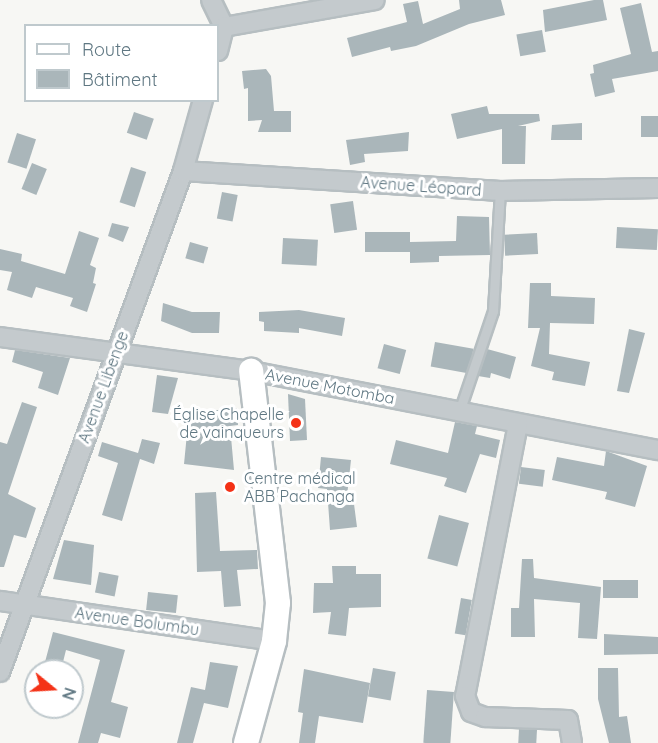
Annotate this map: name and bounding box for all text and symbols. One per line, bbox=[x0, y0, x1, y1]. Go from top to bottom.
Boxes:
legend bbox=[24, 24, 219, 102]
text: Route bbox=[82, 38, 131, 61]
text: Bâtiment bbox=[82, 68, 158, 91]
street label: Avenue Léopard bbox=[360, 172, 482, 200]
street label: Avenue Libenge bbox=[74, 328, 132, 446]
street label: Avenue Motomba bbox=[264, 364, 396, 408]
place label: Église Chapelle de vainqueurs bbox=[173, 404, 284, 442]
marker: Église Chapelle de vainqueurs bbox=[289, 416, 303, 430]
place label: Centre médical ABB Pachanga bbox=[244, 468, 356, 506]
marker: Centre médical ABB Pachanga bbox=[221, 478, 239, 496]
street label: Avenue Bolumbu bbox=[74, 603, 200, 639]
north arrow bbox=[24, 659, 84, 719]
text: N bbox=[58, 685, 81, 703]

